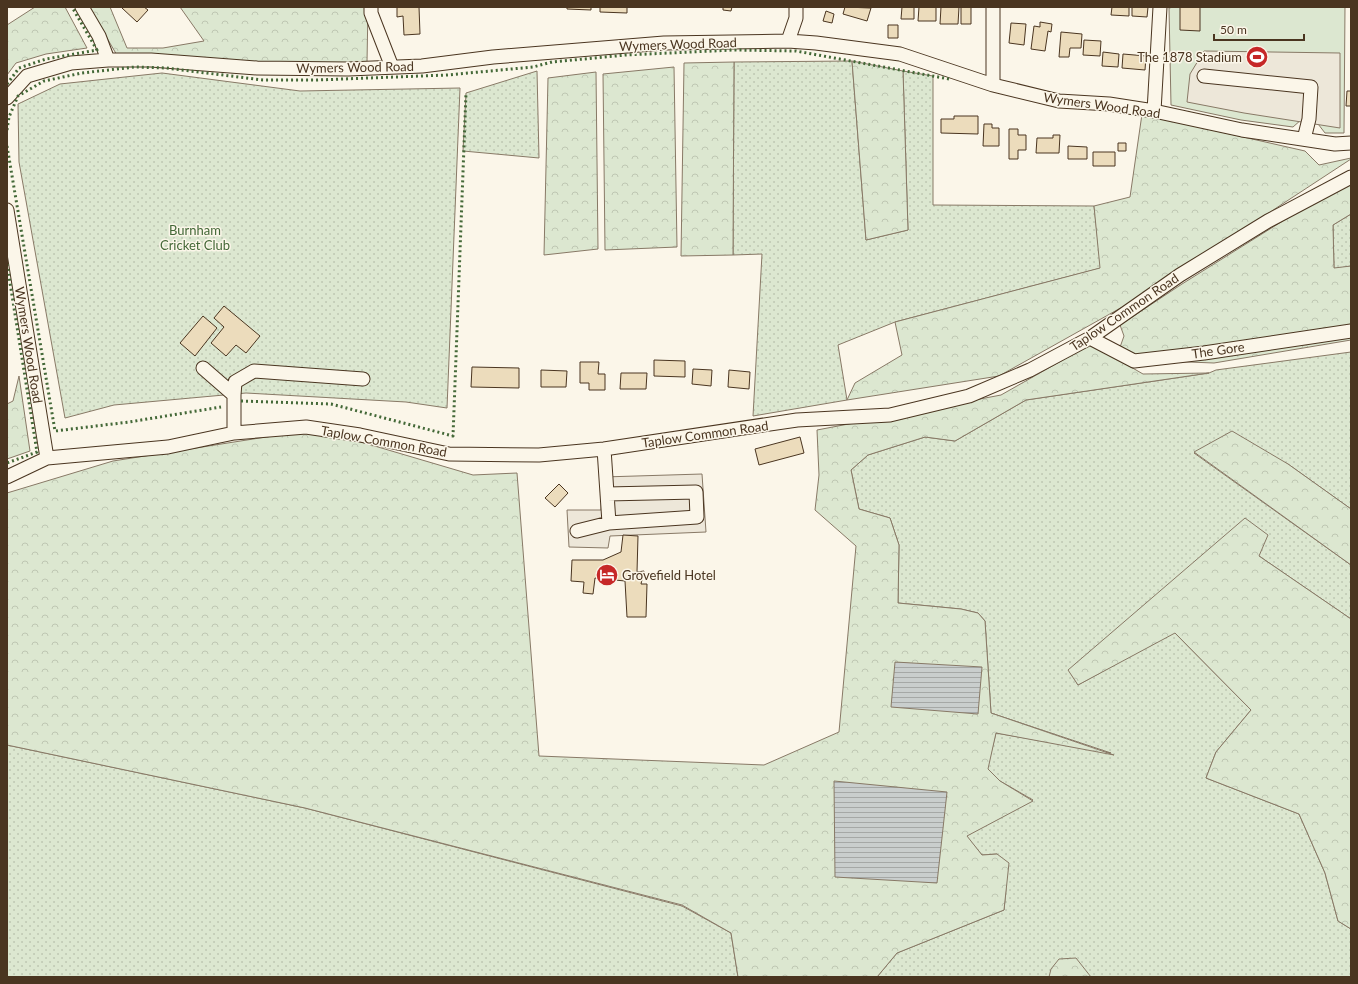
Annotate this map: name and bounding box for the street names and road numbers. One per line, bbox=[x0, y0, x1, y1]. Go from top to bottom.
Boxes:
street label: Wymers Wood Road bbox=[619, 34, 737, 54]
street label: Wymers Wood Road bbox=[296, 58, 414, 76]
street label: Wymers Wood Road bbox=[1042, 89, 1162, 121]
street label: Taplow Common Road bbox=[1067, 270, 1181, 354]
street label: Wymers Wood Road bbox=[12, 286, 46, 404]
street label: The Gore bbox=[1191, 338, 1246, 362]
street label: Taplow Common Road bbox=[641, 417, 769, 451]
street label: Taplow Common Road bbox=[320, 422, 448, 460]

